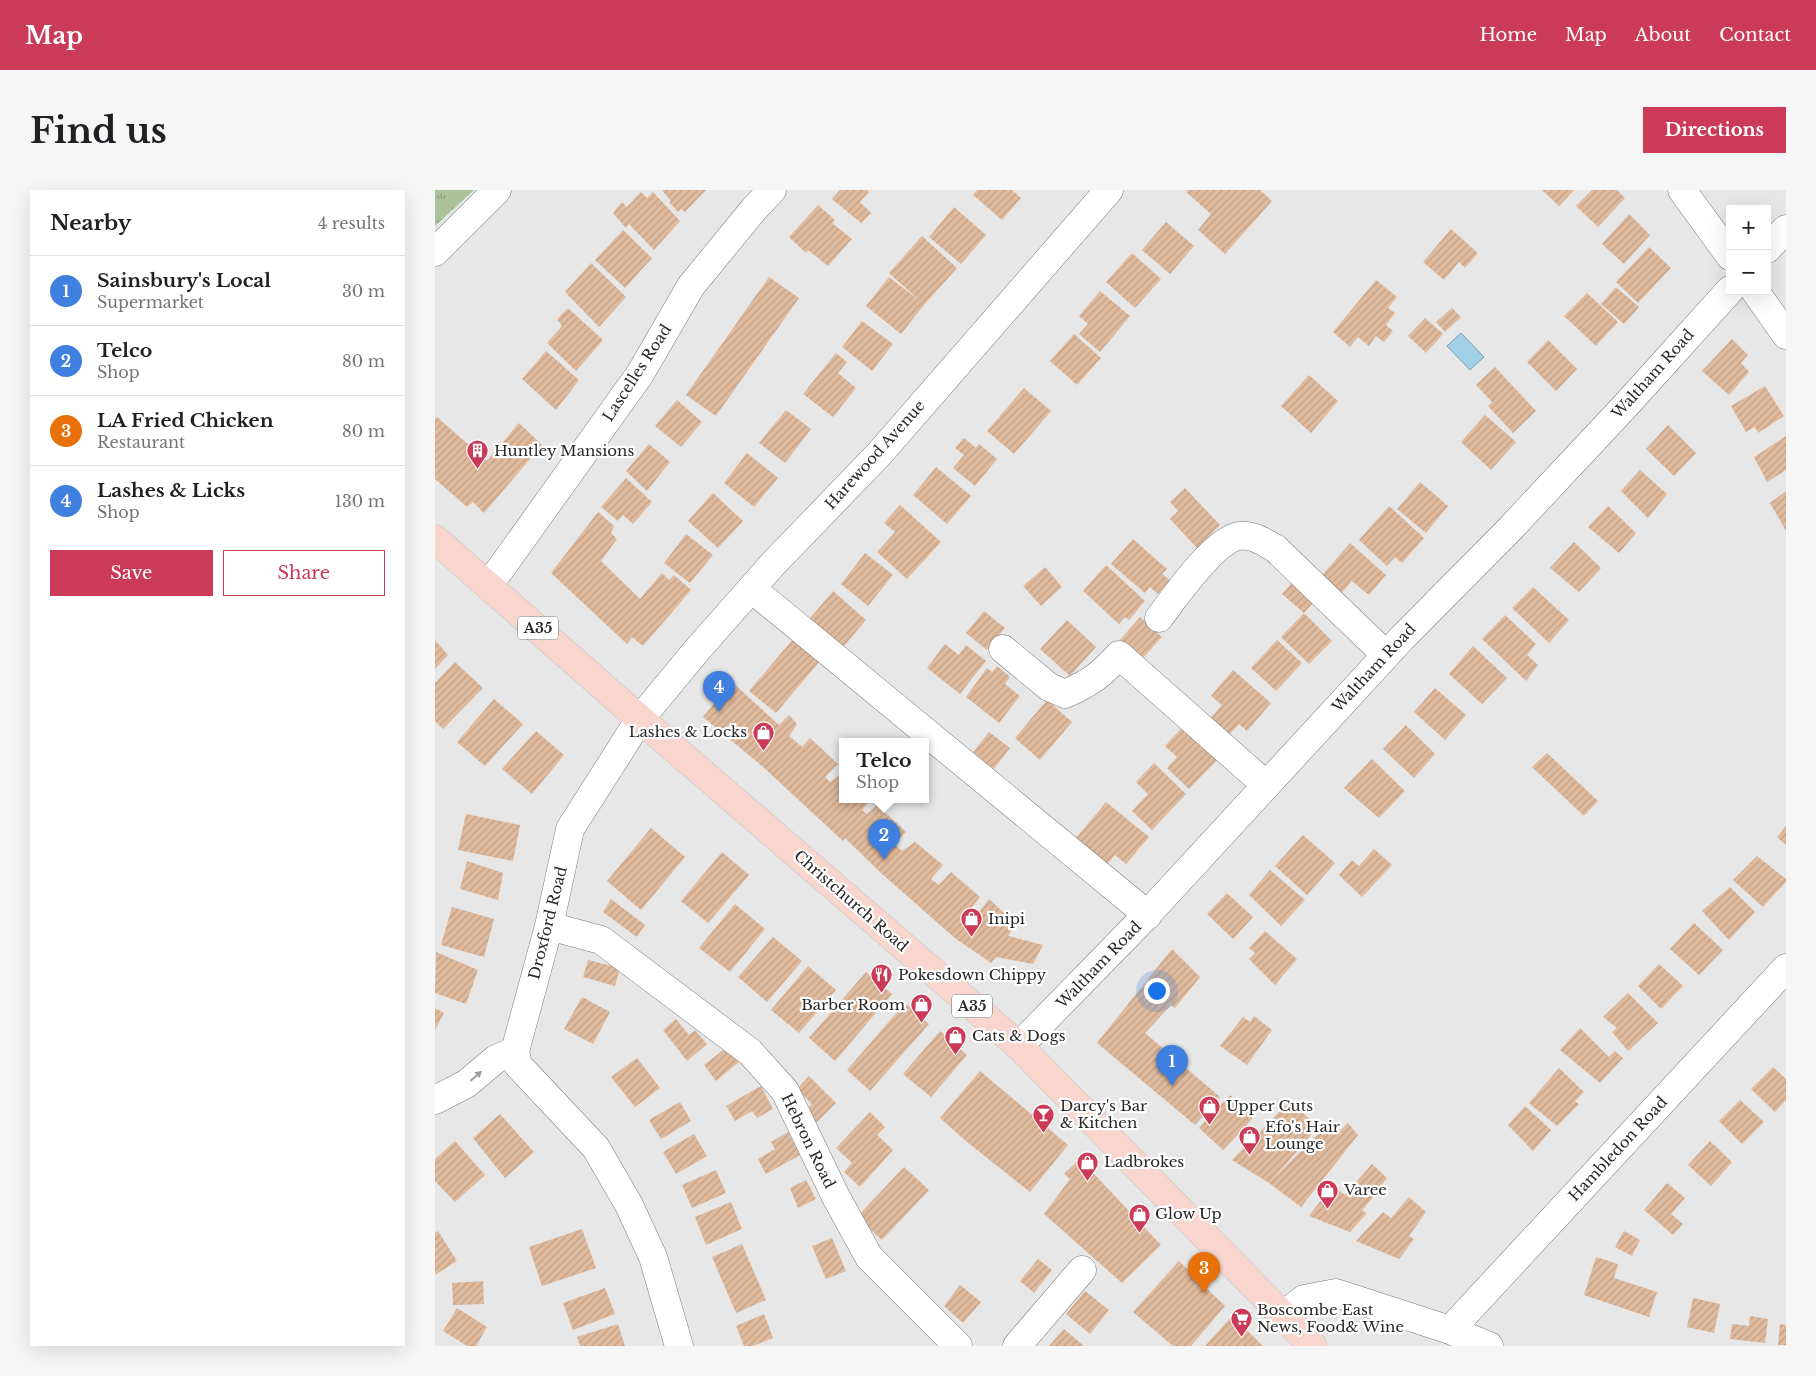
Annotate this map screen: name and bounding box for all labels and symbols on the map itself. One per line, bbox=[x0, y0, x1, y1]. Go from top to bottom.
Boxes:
street label: Lascelles Road bbox=[598, 321, 675, 425]
street label: Waltham Road bbox=[1607, 325, 1698, 423]
street label: Harewood Avenue bbox=[821, 396, 929, 513]
building icon: Huntley Mansions bbox=[466, 439, 490, 470]
place label: Huntley Mansions bbox=[494, 441, 634, 460]
road number: A35 bbox=[518, 616, 558, 639]
street label: Waltham Road bbox=[1327, 619, 1419, 717]
pin: 4 bbox=[703, 671, 735, 712]
shop icon: Lashes & Locks bbox=[751, 720, 775, 751]
place label: Lashes & Locks bbox=[629, 722, 747, 741]
pin: 2 bbox=[868, 819, 900, 860]
street label: Christchurch Road bbox=[790, 846, 912, 955]
street label: Droxford Road bbox=[524, 864, 571, 981]
shop icon: Inipi bbox=[960, 907, 984, 938]
place label: Inipi bbox=[988, 909, 1025, 928]
street label: Waltham Road bbox=[1051, 917, 1145, 1013]
restaurant icon: Pokesdown Chippy bbox=[870, 963, 894, 994]
place label: Pokesdown Chippy bbox=[898, 965, 1046, 984]
your location bbox=[1144, 978, 1170, 1004]
shop icon: Barber Room bbox=[909, 993, 933, 1024]
road number: A35 bbox=[952, 994, 992, 1018]
place label: Barber Room bbox=[801, 995, 905, 1014]
shop icon: Cats & Dogs bbox=[944, 1024, 968, 1055]
place label: Cats & Dogs bbox=[972, 1026, 1066, 1045]
pin: 1 bbox=[1156, 1045, 1188, 1086]
one-way arrow bbox=[469, 1071, 482, 1082]
street label: Hebron Road bbox=[777, 1090, 840, 1191]
street label: Hambledon Road bbox=[1564, 1092, 1671, 1205]
shop icon: Upper Cuts bbox=[1198, 1094, 1222, 1125]
place label: Darcy's Bar & Kitchen bbox=[1060, 1096, 1148, 1132]
place label: Upper Cuts bbox=[1226, 1096, 1313, 1115]
bar icon: Darcy's Bar & Kitchen bbox=[1032, 1103, 1056, 1134]
place label: Efo's Hair Lounge bbox=[1265, 1117, 1341, 1153]
shop icon: Efo's Hair Lounge bbox=[1237, 1124, 1261, 1155]
shop icon: Ladbrokes bbox=[1076, 1150, 1100, 1181]
place label: Ladbrokes bbox=[1104, 1152, 1184, 1171]
shop icon: Varee bbox=[1316, 1178, 1340, 1209]
place label: Varee bbox=[1343, 1180, 1387, 1199]
shop icon: Glow Up bbox=[1127, 1202, 1151, 1233]
place label: Glow Up bbox=[1155, 1204, 1222, 1223]
pin: 3 bbox=[1188, 1252, 1220, 1293]
place label: Boscombe East News, Food& Wine bbox=[1257, 1300, 1404, 1336]
supermarket icon: Boscombe East News, Food& Wine bbox=[1229, 1307, 1253, 1338]

